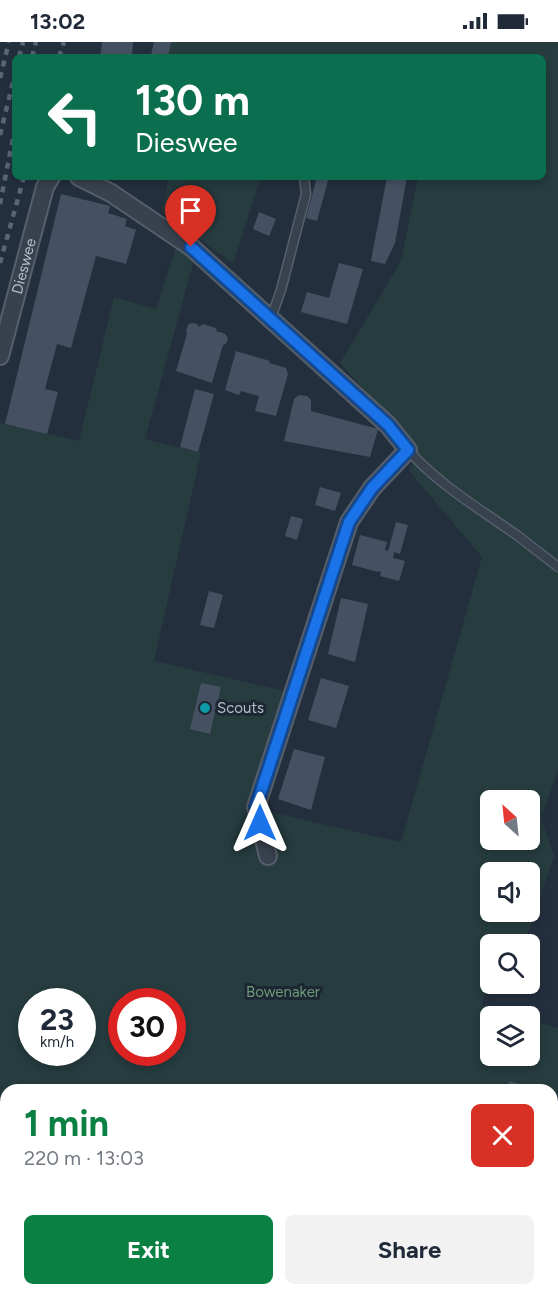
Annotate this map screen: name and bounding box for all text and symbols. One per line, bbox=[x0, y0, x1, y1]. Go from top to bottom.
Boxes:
text: 13:02 bbox=[30, 8, 85, 35]
text: 130 m bbox=[135, 75, 250, 126]
icon: left bbox=[36, 78, 114, 156]
text: Dieswee bbox=[135, 126, 238, 159]
pin bbox=[165, 185, 216, 247]
icon: arrive bbox=[174, 194, 207, 227]
street label: Dieswee bbox=[8, 236, 40, 296]
place label: Scouts bbox=[217, 699, 264, 717]
marker: Scouts bbox=[198, 701, 212, 715]
north arrow bbox=[480, 790, 540, 850]
map controls bbox=[480, 790, 540, 1066]
position arrow bbox=[228, 791, 292, 855]
button: sound bbox=[480, 862, 540, 922]
button: search bbox=[480, 934, 540, 994]
park label: Bowenaker bbox=[246, 983, 320, 1001]
speed limit sign: 30 bbox=[108, 988, 186, 1066]
text: 23 bbox=[40, 1001, 74, 1038]
button: layers bbox=[480, 1006, 540, 1066]
text: km/h bbox=[40, 1033, 74, 1051]
text: 1 min bbox=[24, 1102, 109, 1145]
button: close bbox=[471, 1104, 534, 1167]
text: 220 m · 13:03 bbox=[24, 1146, 144, 1170]
button: Exit bbox=[24, 1215, 273, 1284]
button: Share bbox=[285, 1215, 534, 1284]

